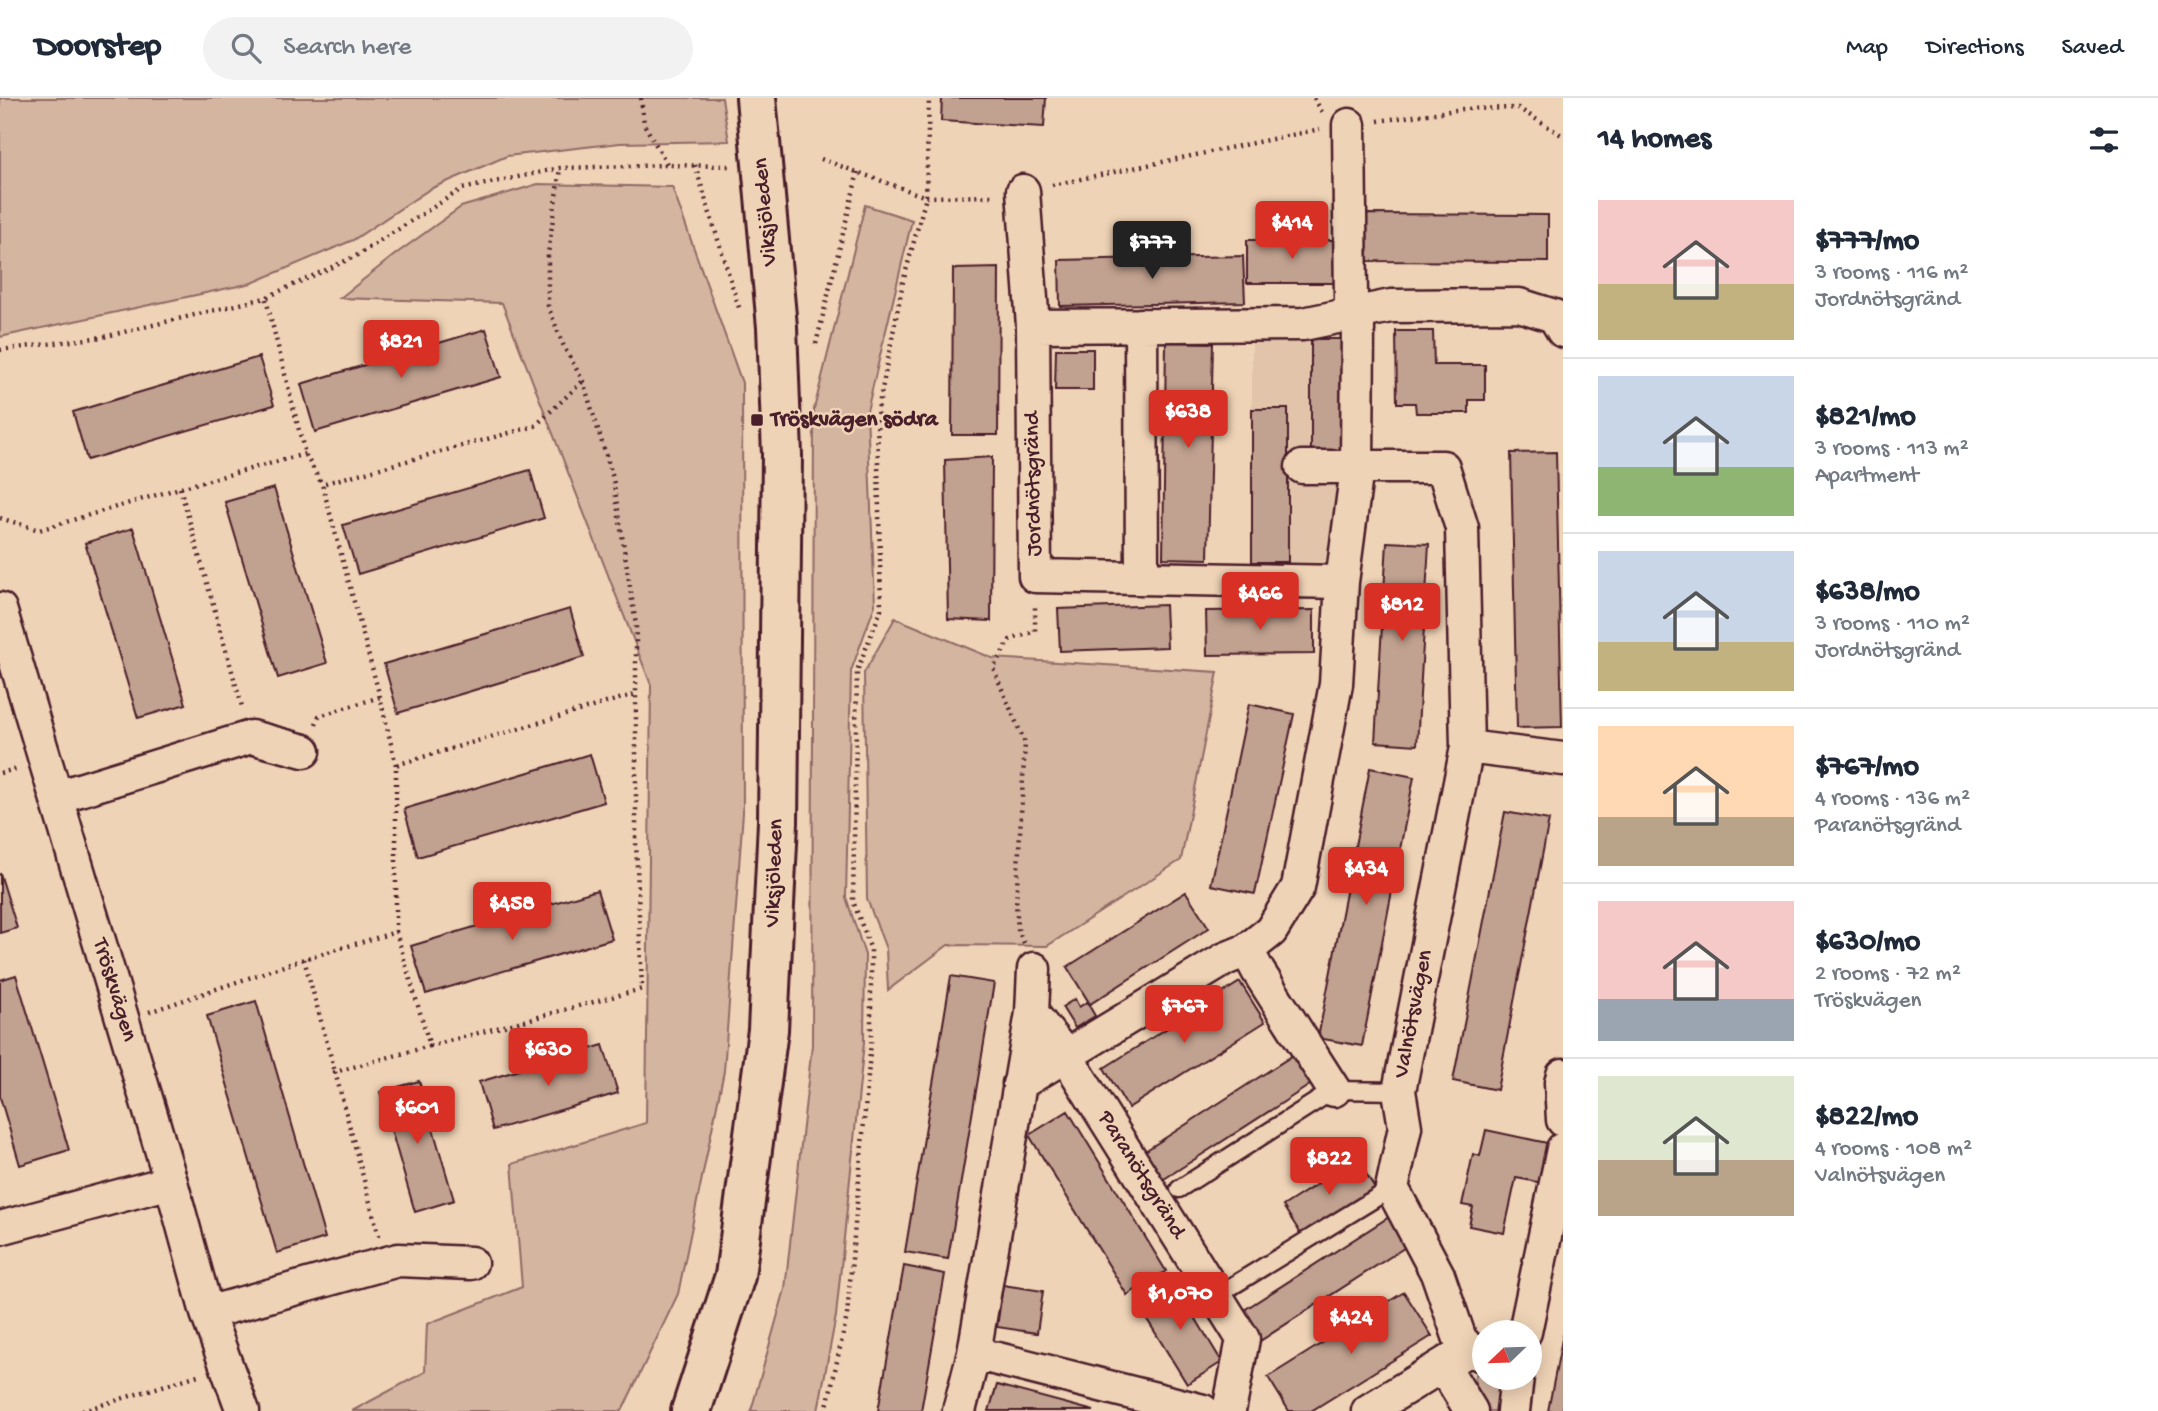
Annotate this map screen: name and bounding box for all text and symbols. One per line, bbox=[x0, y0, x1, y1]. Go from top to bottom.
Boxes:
search box bbox=[203, 17, 693, 80]
text: Doorstep bbox=[35, 29, 161, 67]
icon: search bbox=[227, 29, 265, 67]
text: Search here bbox=[283, 33, 411, 64]
text: Map bbox=[1846, 34, 1888, 63]
text: Directions bbox=[1926, 34, 2024, 63]
text: Saved bbox=[2062, 34, 2123, 63]
icon: filters bbox=[2085, 121, 2123, 159]
text: 14 homes bbox=[1598, 123, 1711, 158]
street label: Viksjöleden bbox=[748, 157, 784, 268]
pin: $414 bbox=[1251, 202, 1333, 261]
text: $414 bbox=[1271, 210, 1313, 237]
pin: $777 bbox=[1111, 222, 1193, 281]
text: $777/mo bbox=[1815, 225, 1919, 260]
icon: home bbox=[1654, 228, 1738, 312]
text: $777 bbox=[1129, 230, 1175, 257]
text: 3 rooms · 116 m² bbox=[1815, 260, 1968, 287]
text: Jordnötsgränd bbox=[1815, 287, 1960, 314]
pin: $821 bbox=[360, 320, 442, 380]
text: $821 bbox=[379, 329, 423, 356]
pin: $638 bbox=[1147, 390, 1229, 450]
text: $638 bbox=[1165, 399, 1211, 426]
text: $821/mo bbox=[1815, 401, 1916, 436]
icon: home bbox=[1654, 404, 1738, 488]
place label: Tröskvägen södra bbox=[769, 407, 939, 434]
street label: Jordnötsgränd bbox=[1019, 410, 1049, 557]
marker: Tröskvägen södra bbox=[749, 412, 765, 428]
text: 3 rooms · 113 m² bbox=[1815, 436, 1969, 463]
text: Apartment bbox=[1815, 463, 1919, 490]
pin: $466 bbox=[1219, 573, 1301, 632]
text: $638/mo bbox=[1815, 576, 1920, 611]
icon: home bbox=[1654, 579, 1738, 663]
text: $466 bbox=[1238, 581, 1282, 608]
pin: $812 bbox=[1361, 584, 1443, 643]
text: $812 bbox=[1380, 592, 1424, 619]
text: 3 rooms · 110 m² bbox=[1815, 611, 1970, 638]
text: Jordnötsgränd bbox=[1815, 638, 1960, 665]
text: $767/mo bbox=[1815, 751, 1919, 786]
icon: home bbox=[1654, 754, 1738, 838]
text: 4 rooms · 136 m² bbox=[1815, 786, 1970, 813]
text: Paranötsgränd bbox=[1815, 813, 1961, 840]
street label: Viksjöleden bbox=[760, 818, 790, 929]
pin: $434 bbox=[1325, 848, 1407, 907]
text: $434 bbox=[1344, 856, 1388, 883]
pin: $458 bbox=[471, 882, 553, 942]
text: $458 bbox=[489, 891, 535, 918]
text: $630/mo bbox=[1815, 926, 1920, 961]
icon: home bbox=[1654, 929, 1738, 1013]
street label: Tröskvägen bbox=[85, 933, 142, 1045]
street label: Valnötsvägen bbox=[1388, 947, 1440, 1081]
text: 2 rooms · 72 m² bbox=[1815, 961, 1961, 988]
pin: $767 bbox=[1143, 986, 1225, 1045]
text: Tröskvägen bbox=[1815, 988, 1921, 1015]
text: $767 bbox=[1161, 994, 1207, 1021]
pin: $630 bbox=[507, 1028, 589, 1088]
text: $630 bbox=[525, 1037, 572, 1064]
pin: $601 bbox=[376, 1086, 458, 1146]
text: $601 bbox=[395, 1095, 439, 1122]
text: $822/mo bbox=[1815, 1101, 1918, 1136]
icon: home bbox=[1654, 1104, 1738, 1188]
street label: Paranötsgränd bbox=[1090, 1105, 1192, 1245]
text: 4 rooms · 108 m² bbox=[1815, 1136, 1972, 1163]
pin: $822 bbox=[1288, 1138, 1370, 1197]
text: $822 bbox=[1306, 1146, 1352, 1173]
text: Valnötsvägen bbox=[1815, 1163, 1945, 1190]
pin: $1,070 bbox=[1123, 1272, 1237, 1332]
text: $1,070 bbox=[1148, 1281, 1212, 1308]
pin: $424 bbox=[1310, 1296, 1392, 1356]
text: $424 bbox=[1329, 1305, 1373, 1332]
north arrow bbox=[1472, 1320, 1542, 1390]
map controls bbox=[1472, 1320, 1542, 1390]

